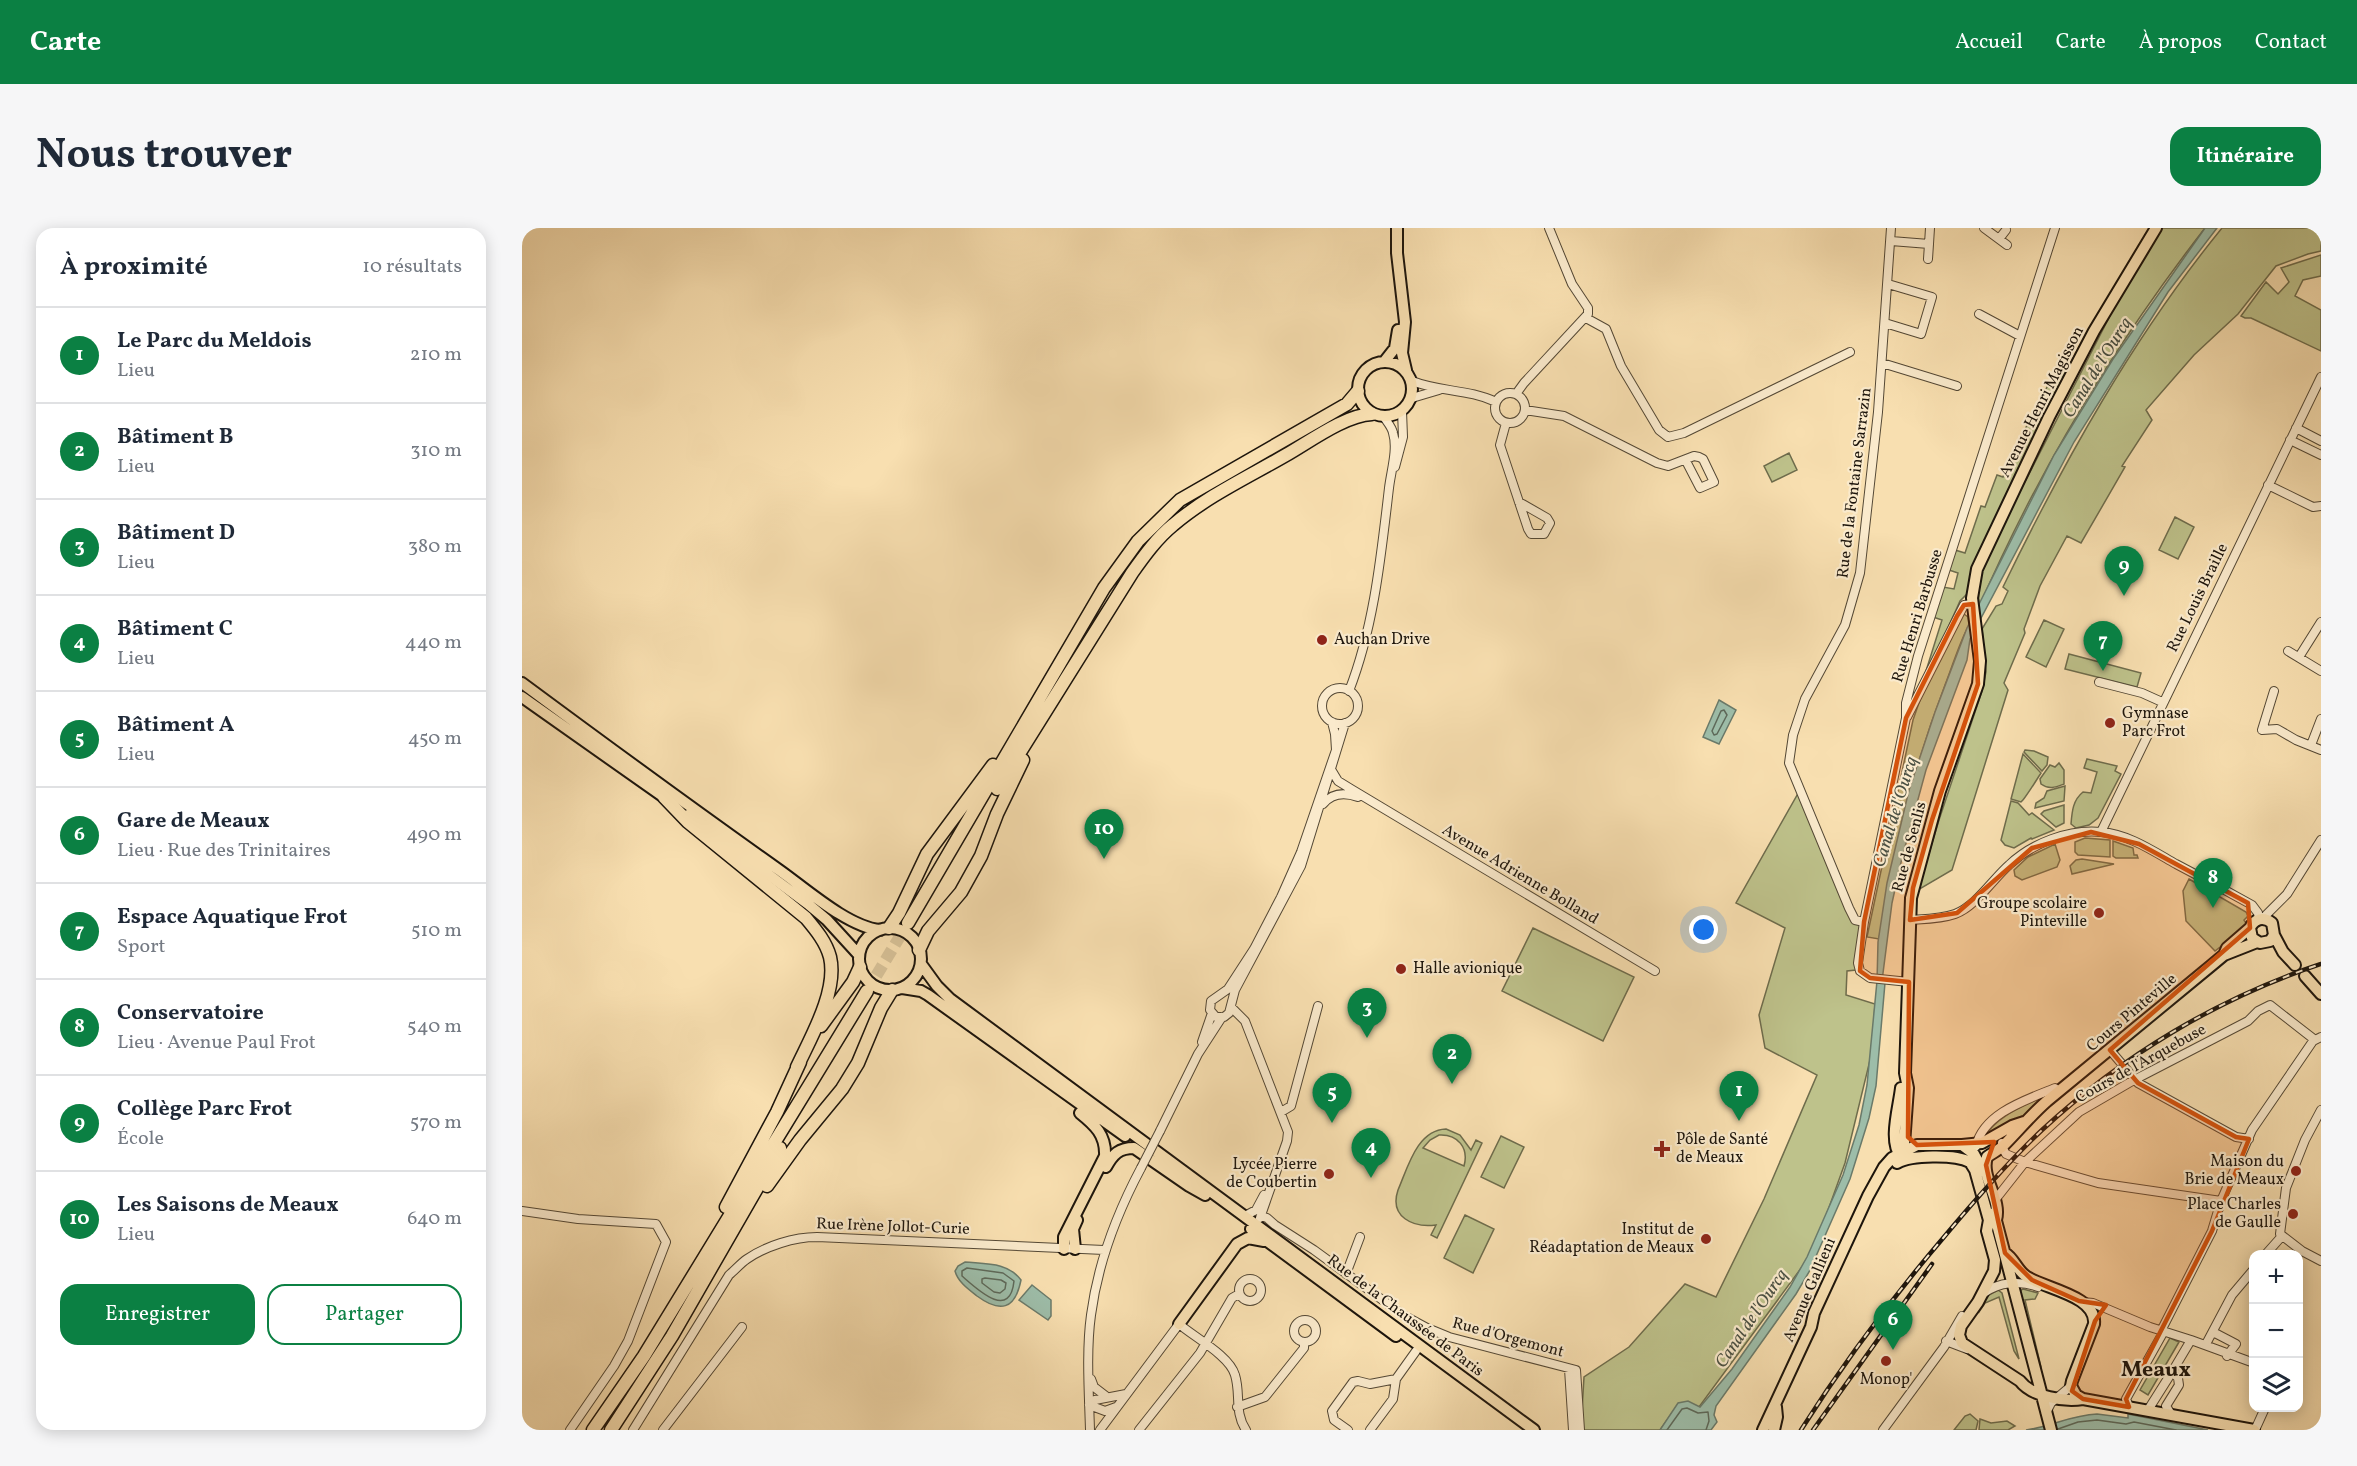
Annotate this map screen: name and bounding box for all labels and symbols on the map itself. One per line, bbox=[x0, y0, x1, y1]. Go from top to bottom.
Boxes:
water label: Canal de l'Ourcq bbox=[2057, 313, 2139, 423]
street label: Avenue Henri Magisson bbox=[1994, 323, 2090, 481]
street label: Rue de la Fontaine Sarrazin bbox=[1832, 386, 1878, 580]
street label: Rue Louis Braille bbox=[2162, 540, 2234, 656]
pin: 9 bbox=[2104, 546, 2144, 596]
street label: Rue Henri Barbusse bbox=[1887, 547, 1949, 685]
pin: 7 bbox=[2084, 622, 2122, 671]
place label: Auchan Drive bbox=[1334, 629, 1430, 651]
marker: Auchan Drive bbox=[1315, 633, 1329, 647]
place label: Gymnase Parc Frot bbox=[2122, 703, 2188, 743]
marker: Gymnase Parc Frot bbox=[2103, 716, 2117, 730]
water label: Canal de l'Ourcq bbox=[1867, 754, 1925, 870]
street label: Rue de Senlis bbox=[1887, 799, 1933, 895]
pin: 10 bbox=[1084, 810, 1124, 859]
street label: Avenue Adrienne Bolland bbox=[1438, 819, 1602, 931]
pin: 8 bbox=[2194, 858, 2232, 908]
place label: Groupe scolaire Pinteville bbox=[1977, 893, 2087, 933]
marker: Groupe scolaire Pinteville bbox=[2092, 906, 2106, 920]
your location bbox=[1689, 915, 1718, 944]
place label: Halle avionique bbox=[1413, 958, 1522, 980]
marker: Halle avionique bbox=[1394, 962, 1408, 976]
street label: Cours Pinteville bbox=[2082, 969, 2182, 1057]
pin: 3 bbox=[1348, 988, 1386, 1038]
street label: Cours de l'Arquebuse bbox=[2072, 1019, 2210, 1109]
pin: 2 bbox=[1432, 1034, 1472, 1084]
pin: 1 bbox=[1720, 1072, 1758, 1121]
pin: 5 bbox=[1312, 1074, 1352, 1123]
pin: 4 bbox=[1352, 1128, 1390, 1178]
place label: Pôle de Santé de Meaux bbox=[1676, 1129, 1768, 1169]
marker: Pôle de Santé de Meaux bbox=[1653, 1140, 1671, 1158]
place label: Maison du Brie de Meaux bbox=[2184, 1151, 2284, 1191]
place label: Lycée Pierre de Coubertin bbox=[1226, 1154, 1317, 1194]
marker: Maison du Brie de Meaux bbox=[2289, 1164, 2303, 1178]
marker: Lycée Pierre de Coubertin bbox=[1322, 1167, 1336, 1181]
place label: Place Charles de Gaulle bbox=[2187, 1194, 2281, 1234]
marker: Place Charles de Gaulle bbox=[2286, 1207, 2300, 1221]
street label: Rue Irène Jollot-Curie bbox=[816, 1213, 970, 1241]
place label: Institut de Réadaptation de Meaux bbox=[1529, 1219, 1694, 1259]
marker: Institut de Réadaptation de Meaux bbox=[1699, 1232, 1713, 1246]
street label: Avenue Gallieni bbox=[1778, 1234, 1842, 1346]
street label: Rue de la Chaussée de Paris bbox=[1322, 1250, 1488, 1382]
water label: Canal de l'Ourcq bbox=[1710, 1264, 1794, 1374]
pin: 6 bbox=[1874, 1300, 1912, 1350]
street label: Rue d'Orgemont bbox=[1450, 1313, 1567, 1364]
marker: Monop' bbox=[1879, 1354, 1893, 1368]
district label: Meaux bbox=[2121, 1355, 2191, 1386]
place label: Monop' bbox=[1860, 1369, 1912, 1391]

